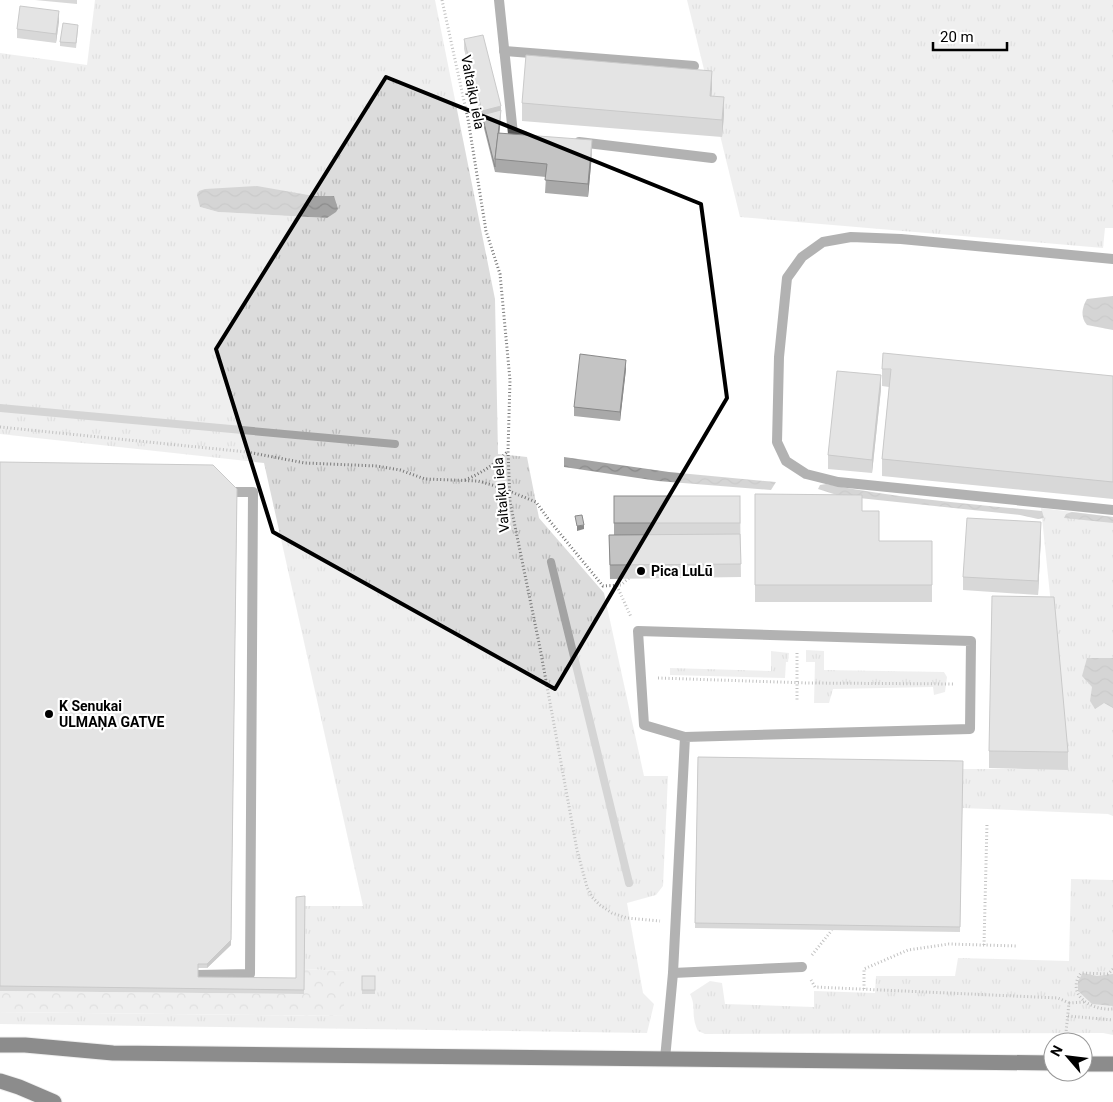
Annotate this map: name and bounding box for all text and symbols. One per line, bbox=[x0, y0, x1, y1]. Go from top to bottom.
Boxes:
scale bar bbox=[933, 20, 1007, 52]
text: 20 m bbox=[940, 28, 974, 46]
street label: Valtaiķu iela bbox=[457, 53, 488, 131]
street label: Valtaiķu iela bbox=[490, 457, 513, 533]
place label: Pica LuLū bbox=[651, 563, 713, 579]
marker: Pica LuLū bbox=[635, 565, 647, 577]
place label: K Senukai ULMAŅA GATVE bbox=[59, 698, 165, 731]
marker: K Senukai ULMAŅA GATVE bbox=[43, 708, 55, 720]
north arrow bbox=[1043, 1032, 1093, 1082]
text: N bbox=[1047, 1043, 1066, 1059]

